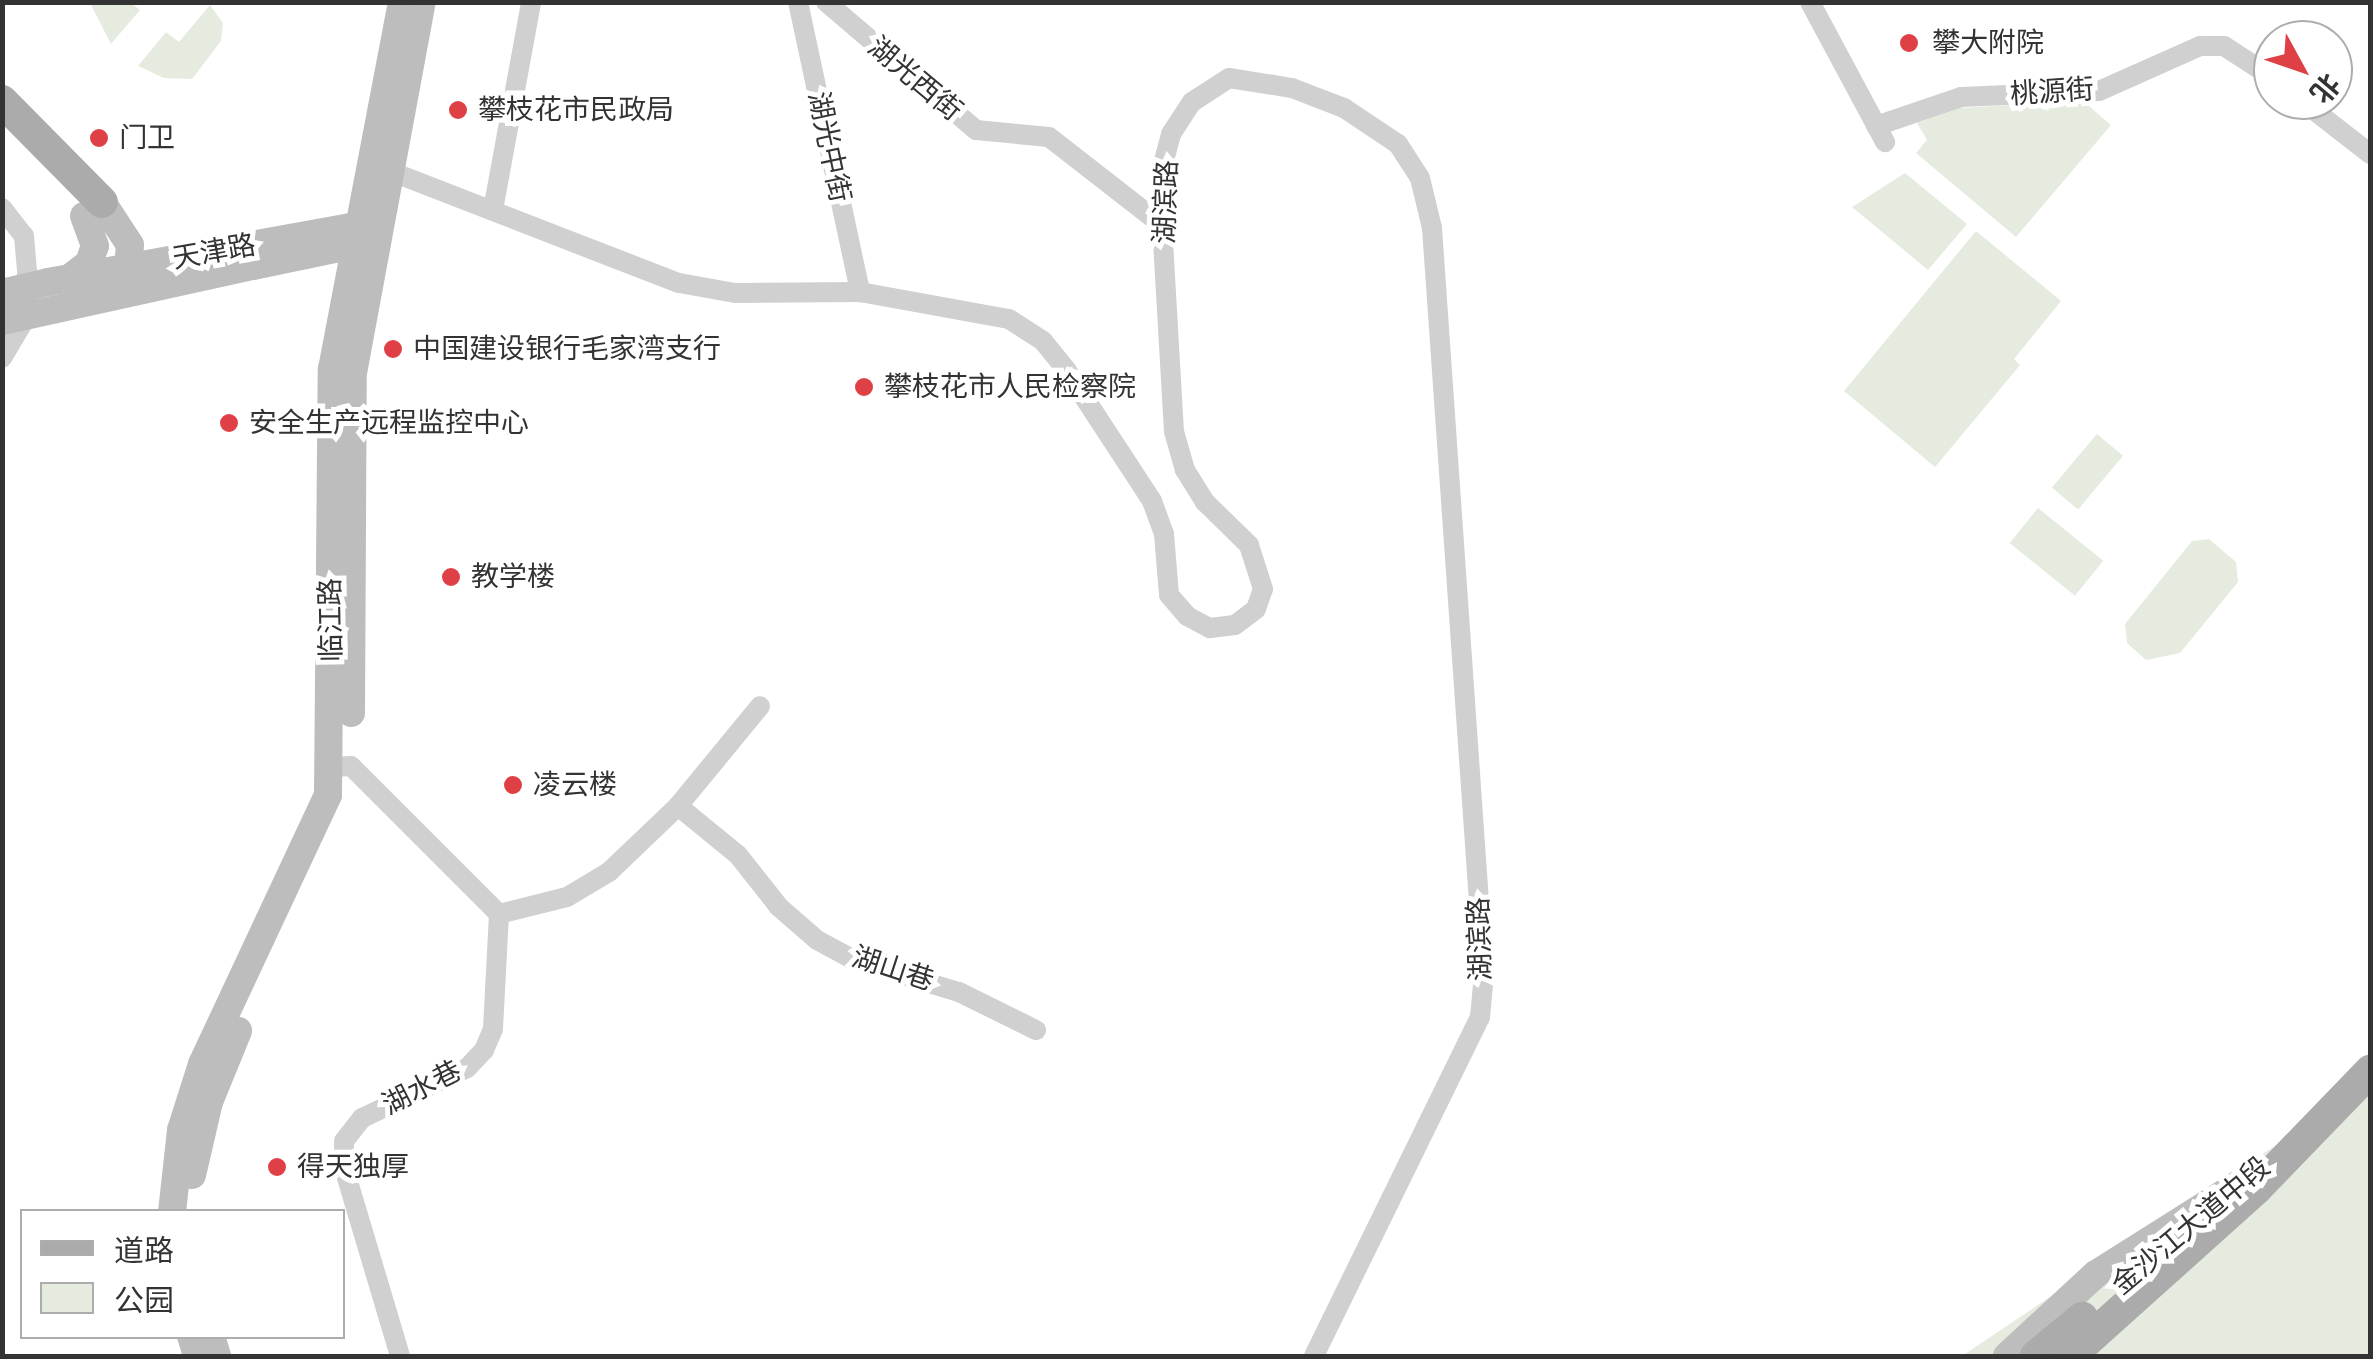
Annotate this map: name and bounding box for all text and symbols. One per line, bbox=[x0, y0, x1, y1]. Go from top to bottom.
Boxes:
north arrow bbox=[2253, 20, 2353, 120]
place label: 攀大附院 bbox=[1932, 26, 2044, 60]
street label: 湖光西街 bbox=[861, 30, 969, 128]
marker: 攀大附院 bbox=[1896, 30, 1922, 56]
text: 北 bbox=[2304, 68, 2346, 109]
street label: 桃源街 bbox=[2009, 72, 2095, 112]
street label: 湖光中街 bbox=[801, 89, 857, 205]
place label: 攀枝花市民政局 bbox=[478, 93, 674, 127]
marker: 攀枝花市民政局 bbox=[447, 99, 469, 121]
place label: 门卫 bbox=[119, 121, 175, 155]
marker: 门卫 bbox=[88, 127, 110, 149]
street label: 湖滨路 bbox=[1148, 159, 1184, 245]
street label: 天津路 bbox=[170, 228, 258, 276]
place label: 中国建设银行毛家湾支行 bbox=[413, 332, 721, 366]
marker: 中国建设银行毛家湾支行 bbox=[382, 338, 404, 360]
place label: 攀枝花市人民检察院 bbox=[884, 370, 1136, 404]
marker: 攀枝花市人民检察院 bbox=[853, 376, 875, 398]
place label: 安全生产远程监控中心 bbox=[249, 406, 529, 440]
marker: 安全生产远程监控中心 bbox=[218, 412, 240, 434]
place label: 教学楼 bbox=[471, 560, 555, 594]
marker: 教学楼 bbox=[440, 566, 462, 588]
street label: 临江路 bbox=[313, 578, 349, 662]
place label: 凌云楼 bbox=[533, 768, 617, 802]
marker: 凌云楼 bbox=[502, 774, 524, 796]
street label: 湖滨路 bbox=[1462, 896, 1498, 982]
street label: 湖山巷 bbox=[848, 940, 938, 998]
street label: 湖水巷 bbox=[377, 1054, 467, 1122]
place label: 得天独厚 bbox=[297, 1150, 409, 1184]
street label: 金沙江大道中段 bbox=[2105, 1150, 2277, 1302]
marker: 得天独厚 bbox=[266, 1156, 288, 1178]
legend bbox=[20, 1209, 345, 1339]
text: 道路 bbox=[114, 1234, 174, 1267]
text: 公园 bbox=[114, 1284, 174, 1317]

